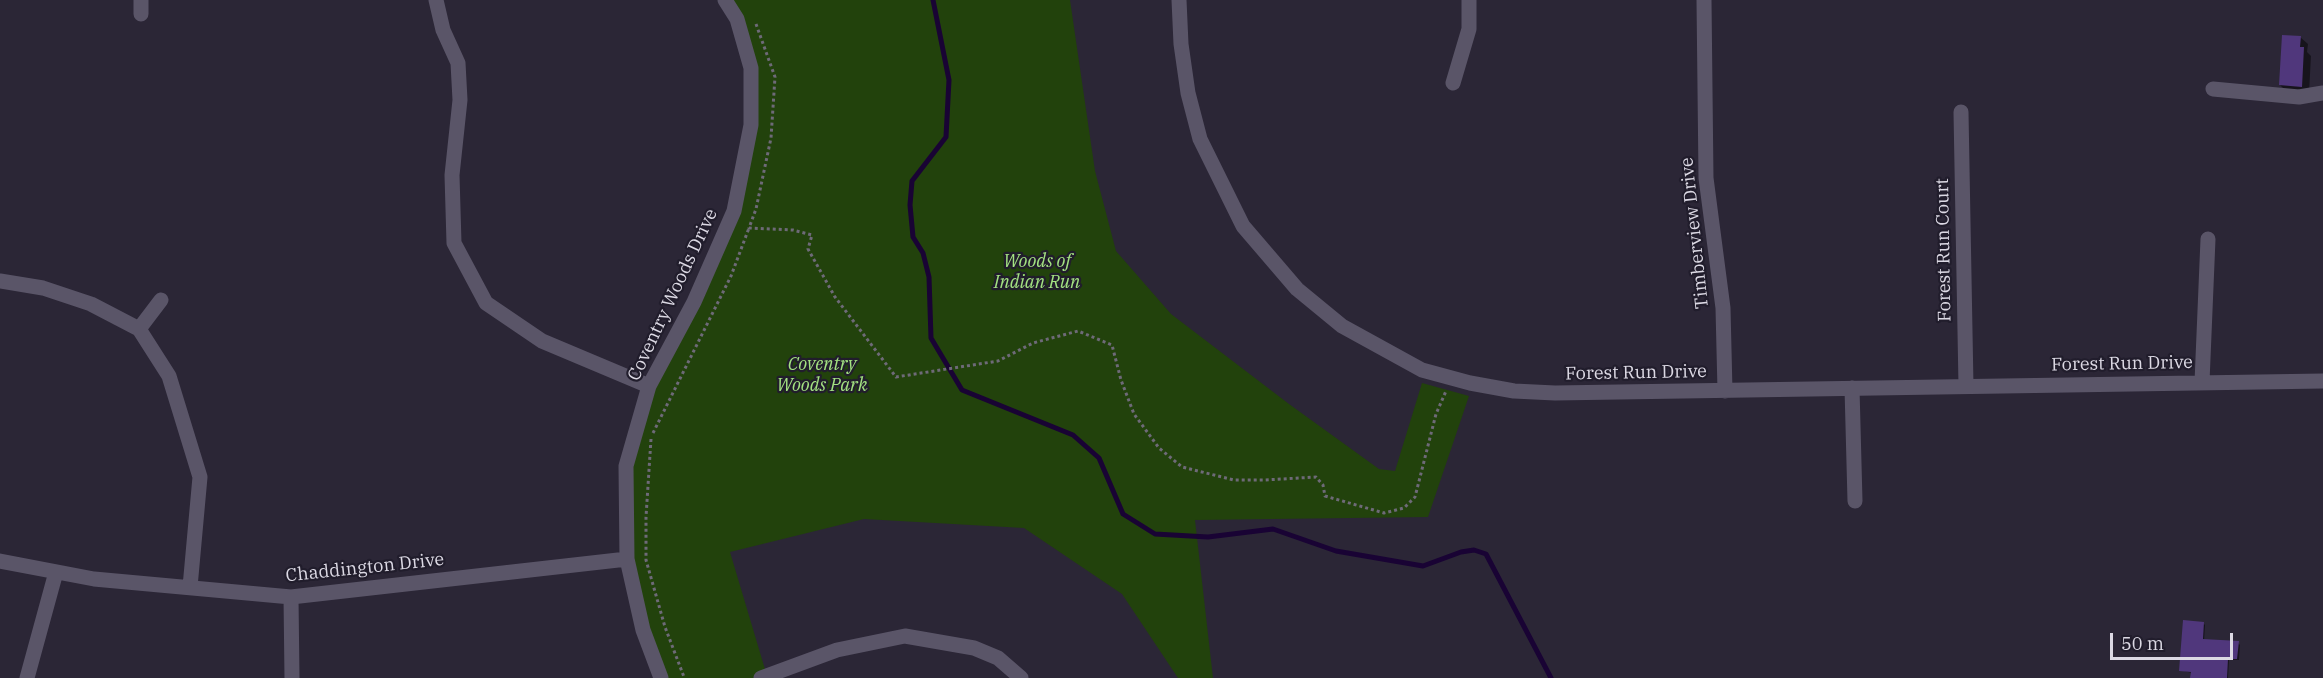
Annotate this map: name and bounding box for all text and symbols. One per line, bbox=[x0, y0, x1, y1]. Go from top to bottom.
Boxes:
street label: Timberview Drive bbox=[1676, 156, 1714, 310]
street label: Forest Run Court bbox=[1932, 178, 1956, 322]
street label: Coventry Woods Drive bbox=[624, 206, 722, 384]
park label: Woods of Indian Run bbox=[994, 251, 1080, 294]
street label: Forest Run Drive bbox=[2051, 352, 2193, 376]
park label: Coventry Woods Park bbox=[777, 354, 867, 397]
street label: Forest Run Drive bbox=[1565, 361, 1707, 385]
street label: Chaddington Drive bbox=[285, 549, 445, 587]
scale bar bbox=[2113, 621, 2236, 659]
text: 50 m bbox=[2121, 632, 2164, 655]

